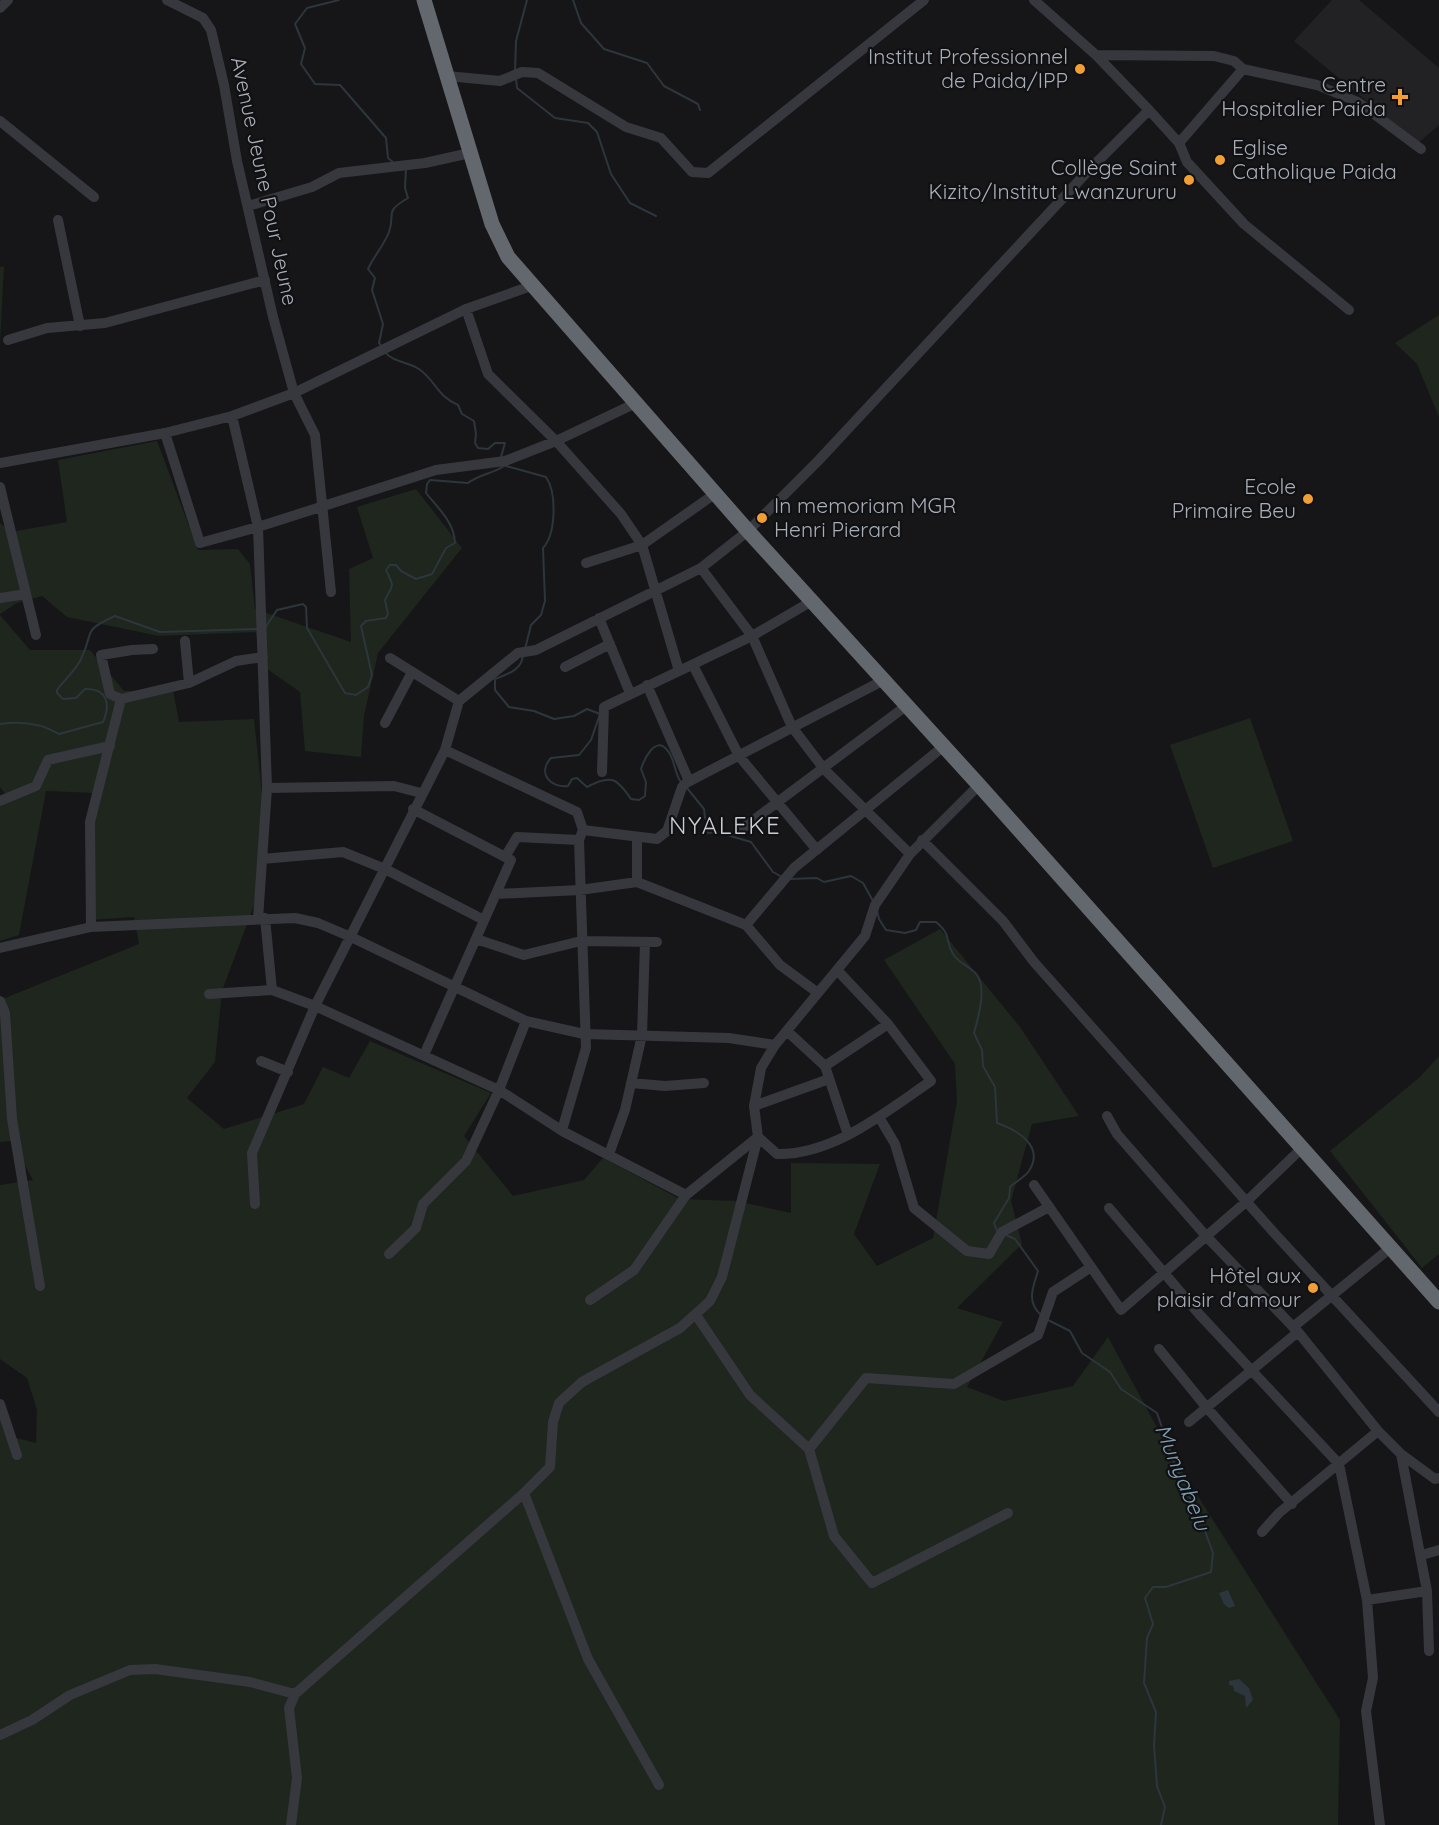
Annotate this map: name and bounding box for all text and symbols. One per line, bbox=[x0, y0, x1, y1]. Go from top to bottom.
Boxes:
place label: Institut Professionnel de Paida/IPP bbox=[868, 43, 1068, 93]
street label: Avenue Jeune Pour Jeune bbox=[226, 54, 304, 308]
marker: Institut Professionnel de Paida/IPP bbox=[1073, 62, 1087, 76]
place label: Centre Hospitalier Paida bbox=[1221, 71, 1386, 121]
marker: Centre Hospitalier Paida bbox=[1391, 88, 1409, 106]
place label: Eglise Catholique Paida bbox=[1232, 134, 1397, 184]
marker: Eglise Catholique Paida bbox=[1213, 153, 1227, 167]
place label: Collège Saint Kizito/Institut Lwanzururu bbox=[928, 154, 1177, 204]
marker: Collège Saint Kizito/Institut Lwanzururu bbox=[1182, 173, 1196, 187]
place label: Ecole Primaire Beu bbox=[1172, 473, 1296, 523]
place label: In memoriam MGR Henri Pierard bbox=[774, 492, 956, 542]
marker: Ecole Primaire Beu bbox=[1301, 492, 1315, 506]
marker: In memoriam MGR Henri Pierard bbox=[755, 511, 769, 525]
district label: NYALEKE bbox=[669, 810, 781, 840]
place label: Hôtel aux plaisir d'amour bbox=[1157, 1262, 1301, 1312]
marker: Hôtel aux plaisir d'amour bbox=[1306, 1281, 1320, 1295]
water label: Munyabelu bbox=[1149, 1420, 1218, 1536]

